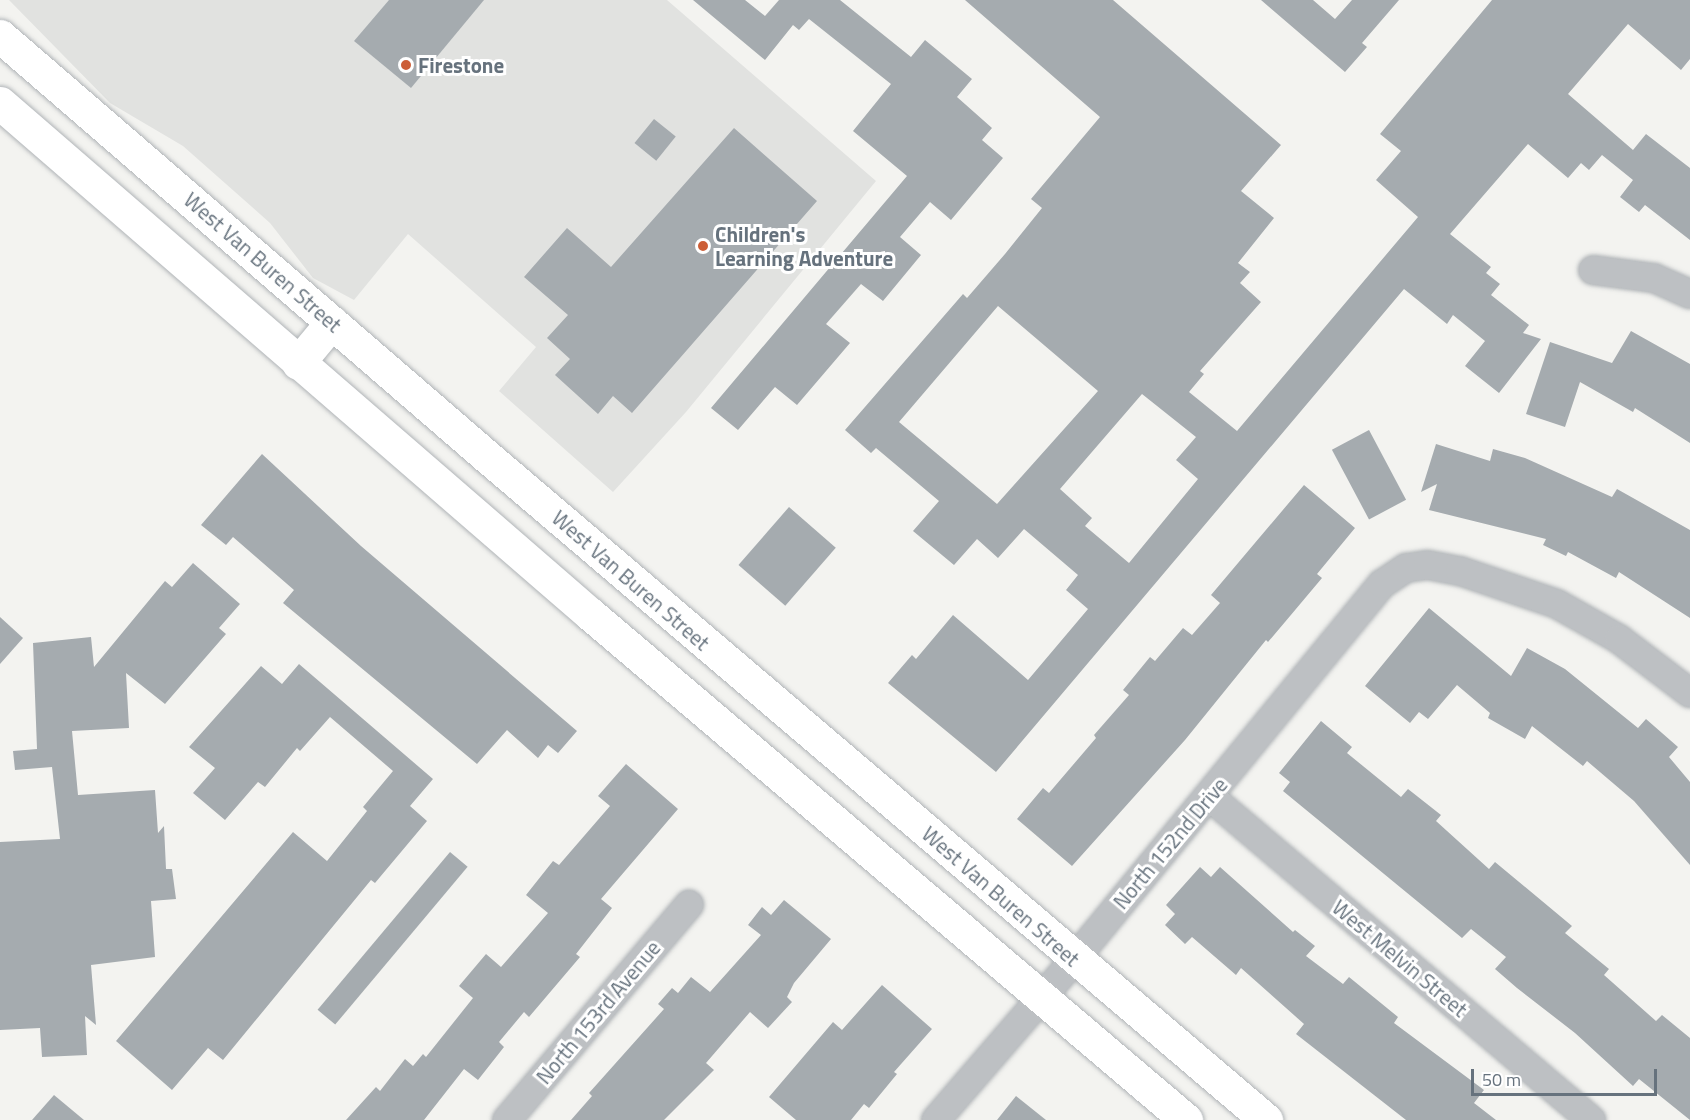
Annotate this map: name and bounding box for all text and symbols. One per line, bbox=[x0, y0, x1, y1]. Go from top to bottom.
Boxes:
place label: Firestone bbox=[418, 52, 504, 78]
marker: Firestone bbox=[399, 58, 413, 72]
street label: West Van Buren Street bbox=[179, 187, 347, 337]
place label: Children's Learning Adventure bbox=[715, 221, 893, 271]
marker: Children's Learning Adventure bbox=[696, 239, 710, 253]
street label: West Van Buren Street bbox=[547, 505, 715, 655]
street label: North 152nd Drive bbox=[1108, 772, 1232, 914]
street label: West Van Buren Street bbox=[917, 821, 1085, 971]
street label: West Melvin Street bbox=[1327, 894, 1473, 1022]
street label: North 153rd Avenue bbox=[531, 935, 665, 1089]
scale bar bbox=[1474, 1057, 1660, 1095]
text: 50 m bbox=[1482, 1066, 1521, 1093]

